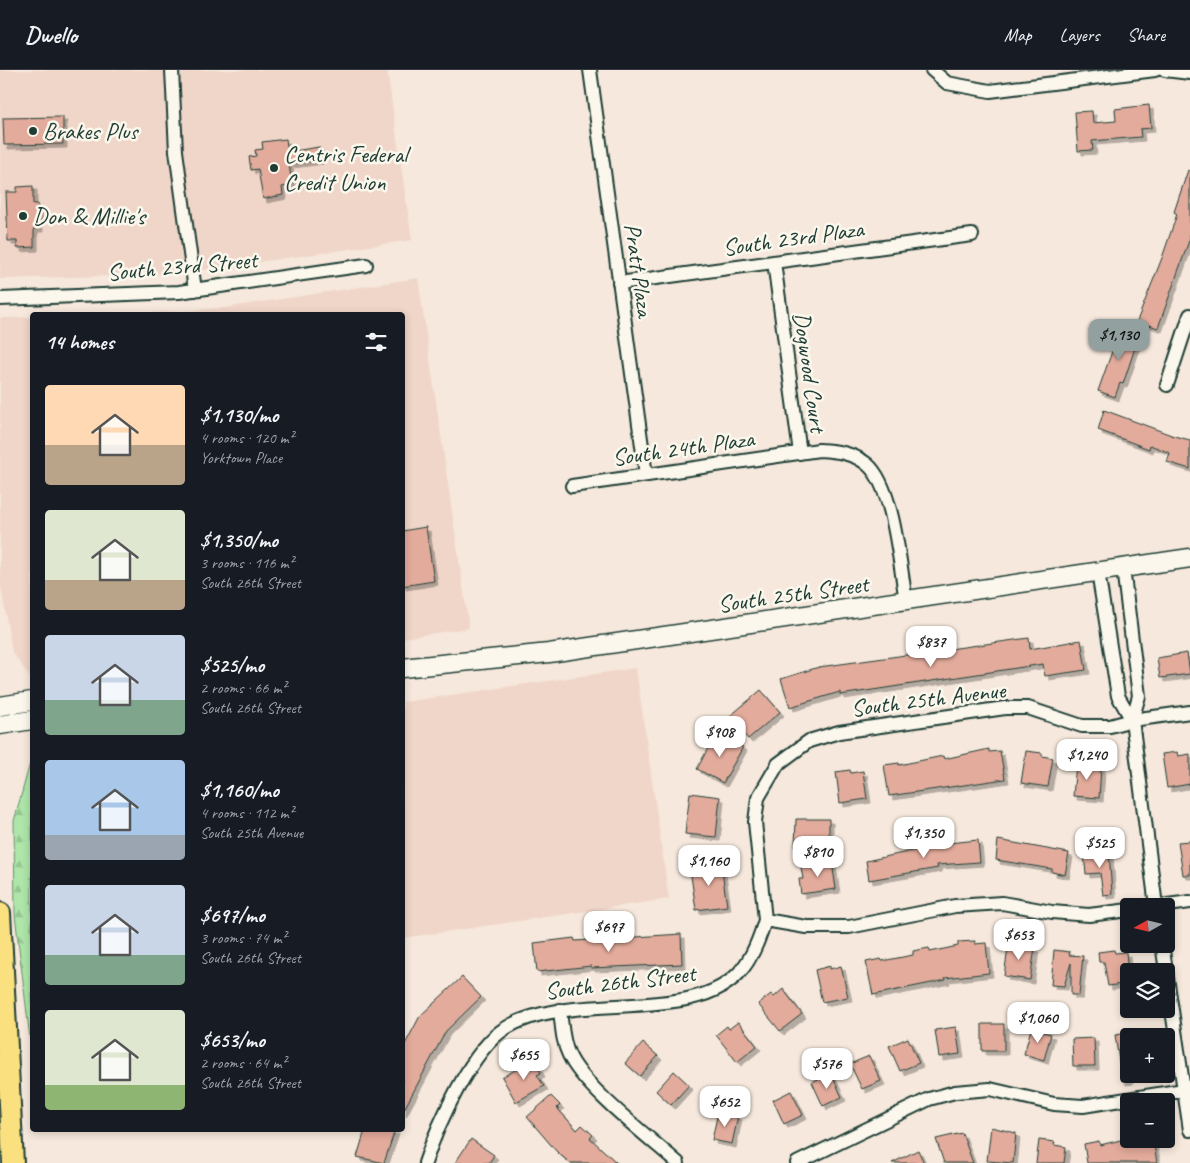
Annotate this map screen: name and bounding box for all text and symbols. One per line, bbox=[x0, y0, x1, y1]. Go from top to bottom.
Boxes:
text: Dwello bbox=[25, 20, 77, 50]
text: Map bbox=[1004, 24, 1032, 46]
text: Layers bbox=[1060, 24, 1099, 46]
text: Share bbox=[1127, 24, 1165, 46]
place label: Brakes Plus bbox=[43, 116, 139, 146]
marker: Brakes Plus bbox=[27, 125, 39, 137]
place label: Centris Federal Credit Union bbox=[284, 139, 411, 197]
marker: Centris Federal Credit Union bbox=[268, 162, 280, 174]
place label: Don & Millie's bbox=[33, 201, 148, 231]
marker: Don & Millie's bbox=[17, 210, 29, 222]
street label: South 23rd Plaza bbox=[721, 213, 867, 263]
street label: Pratt Plaza bbox=[618, 221, 661, 321]
street label: South 23rd Street bbox=[106, 244, 260, 288]
street label: Dogwood Court bbox=[787, 310, 834, 436]
pin: $1,130 bbox=[1078, 318, 1160, 361]
text: $1,130 bbox=[1099, 325, 1139, 345]
icon: filters bbox=[362, 328, 390, 356]
text: 14 homes bbox=[45, 329, 114, 355]
text: $1,130/mo bbox=[200, 402, 278, 428]
icon: home bbox=[85, 405, 145, 465]
street label: South 24th Plaza bbox=[610, 423, 757, 473]
text: 4 rooms · 120 m² bbox=[200, 428, 294, 448]
text: Yorktown Place bbox=[200, 448, 282, 468]
text: $1,350/mo bbox=[200, 527, 278, 553]
icon: home bbox=[85, 530, 145, 590]
text: 3 rooms · 116 m² bbox=[200, 553, 294, 573]
street label: South 25th Street bbox=[716, 568, 872, 619]
text: South 26th Street bbox=[200, 573, 301, 593]
pin: $837 bbox=[901, 626, 961, 668]
text: $837 bbox=[917, 632, 945, 652]
text: $525/mo bbox=[200, 652, 264, 678]
icon: home bbox=[85, 655, 145, 715]
street label: South 25th Avenue bbox=[849, 674, 1009, 723]
text: 2 rooms · 66 m² bbox=[200, 678, 286, 698]
text: South 26th Street bbox=[200, 698, 301, 718]
pin: $908 bbox=[690, 716, 750, 758]
text: $908 bbox=[706, 722, 734, 742]
pin: $1,240 bbox=[1046, 738, 1128, 781]
text: $1,240 bbox=[1067, 745, 1107, 765]
text: $1,160/mo bbox=[200, 777, 279, 803]
icon: home bbox=[85, 780, 145, 840]
text: 4 rooms · 112 m² bbox=[200, 803, 294, 823]
pin: $1,350 bbox=[883, 816, 965, 859]
text: South 25th Avenue bbox=[200, 823, 303, 843]
text: $1,350 bbox=[905, 823, 943, 843]
pin: $525 bbox=[1070, 826, 1130, 869]
text: $525 bbox=[1086, 833, 1114, 853]
pin: $810 bbox=[788, 836, 848, 878]
text: $810 bbox=[804, 842, 832, 862]
pin: $1,160 bbox=[668, 844, 750, 887]
text: $1,160 bbox=[689, 851, 729, 871]
north arrow bbox=[1120, 898, 1175, 952]
map controls bbox=[1120, 898, 1175, 1148]
text: $697/mo bbox=[200, 902, 265, 928]
icon: home bbox=[85, 905, 145, 965]
pin: $697 bbox=[579, 910, 639, 953]
text: $697 bbox=[595, 917, 623, 937]
pin: $653 bbox=[989, 918, 1049, 961]
text: $653 bbox=[1005, 925, 1033, 945]
text: 3 rooms · 74 m² bbox=[200, 928, 286, 948]
text: South 26th Street bbox=[200, 948, 301, 968]
street label: South 26th Street bbox=[543, 958, 699, 1006]
button: layers bbox=[1120, 963, 1175, 1018]
pin: $1,060 bbox=[997, 1002, 1079, 1044]
text: $1,060 bbox=[1018, 1008, 1058, 1028]
text: $653/mo bbox=[200, 1027, 265, 1053]
button: + bbox=[1120, 1028, 1175, 1083]
icon: home bbox=[85, 1030, 145, 1090]
pin: $655 bbox=[494, 1038, 554, 1081]
text: $655 bbox=[510, 1045, 538, 1065]
pin: $576 bbox=[797, 1048, 857, 1090]
text: 2 rooms · 64 m² bbox=[200, 1053, 286, 1073]
text: $576 bbox=[813, 1054, 841, 1074]
text: South 26th Street bbox=[200, 1073, 301, 1093]
pin: $652 bbox=[695, 1086, 755, 1128]
text: $652 bbox=[711, 1092, 739, 1112]
button: − bbox=[1120, 1093, 1175, 1148]

